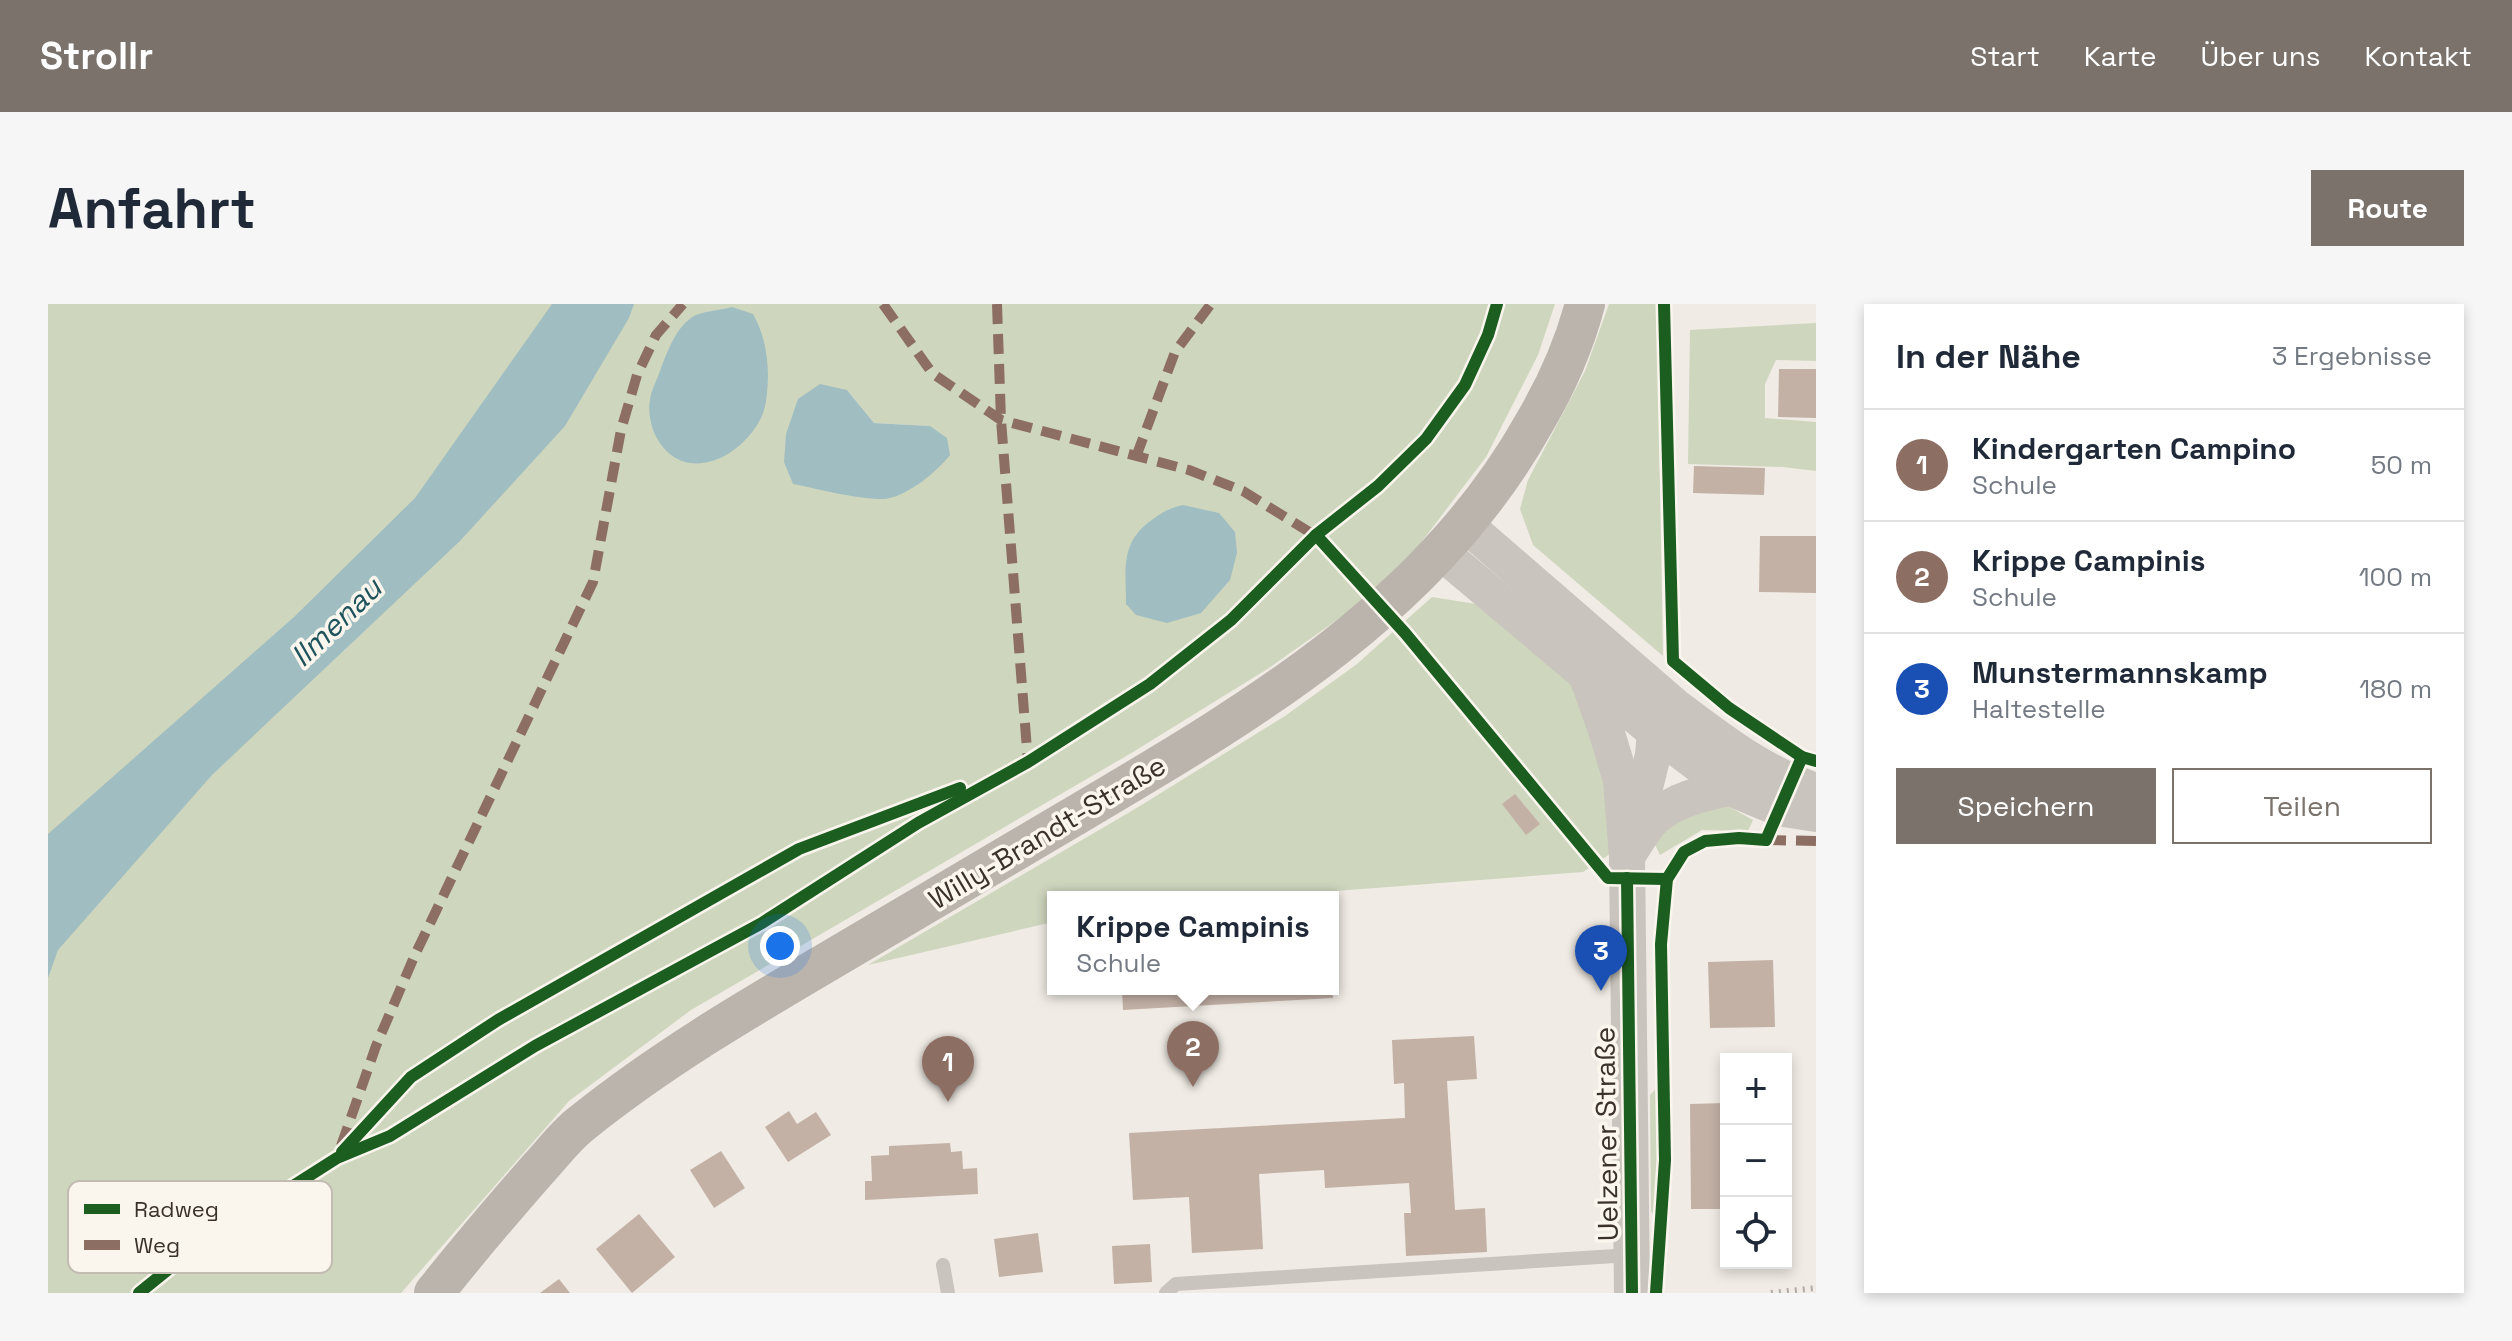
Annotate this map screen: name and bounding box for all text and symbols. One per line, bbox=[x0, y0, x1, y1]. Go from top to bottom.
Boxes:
text: Strollr bbox=[40, 32, 153, 80]
text: Start bbox=[1970, 38, 2040, 74]
text: Karte bbox=[2084, 38, 2156, 74]
text: Über uns bbox=[2200, 38, 2321, 74]
text: Kontakt bbox=[2365, 38, 2472, 74]
button: Route bbox=[2311, 170, 2464, 246]
text: Anfahrt bbox=[48, 173, 256, 244]
text: In der Nähe bbox=[1896, 335, 2081, 378]
text: 3 Ergebnisse bbox=[2272, 339, 2432, 373]
text: Kindergarten Campino bbox=[1972, 429, 2296, 468]
text: 1 bbox=[1916, 448, 1928, 482]
text: 50 m bbox=[2371, 448, 2432, 482]
text: Schule bbox=[1972, 468, 2057, 502]
text: Krippe Campinis bbox=[1972, 541, 2205, 580]
text: 2 bbox=[1914, 560, 1930, 594]
text: 100 m bbox=[2359, 560, 2432, 594]
water label: Ilmenau bbox=[282, 568, 391, 675]
text: Schule bbox=[1972, 580, 2057, 614]
text: Munstermannskamp bbox=[1972, 653, 2268, 692]
text: 3 bbox=[1914, 672, 1930, 706]
text: 180 m bbox=[2359, 672, 2432, 706]
text: Haltestelle bbox=[1972, 692, 2106, 726]
street label: Willy-Brandt-Straße bbox=[922, 747, 1172, 917]
button: Speichern bbox=[1896, 768, 2156, 844]
button: Teilen bbox=[2172, 768, 2432, 844]
popup bbox=[1047, 891, 1339, 995]
text: Krippe Campinis bbox=[1076, 907, 1310, 946]
pin: 3 bbox=[1575, 925, 1627, 991]
your location bbox=[760, 926, 800, 966]
text: Schule bbox=[1076, 946, 1161, 980]
pin: 2 bbox=[1167, 1021, 1219, 1087]
street label: Uelzener Straße bbox=[1586, 1026, 1626, 1242]
pin: 1 bbox=[922, 1036, 974, 1102]
map controls bbox=[1720, 1053, 1792, 1269]
button: + bbox=[1720, 1053, 1792, 1125]
button: − bbox=[1720, 1125, 1792, 1197]
legend bbox=[68, 1181, 332, 1273]
text: Radweg bbox=[134, 1195, 219, 1223]
button: locate bbox=[1720, 1197, 1792, 1269]
text: Weg bbox=[134, 1231, 180, 1259]

